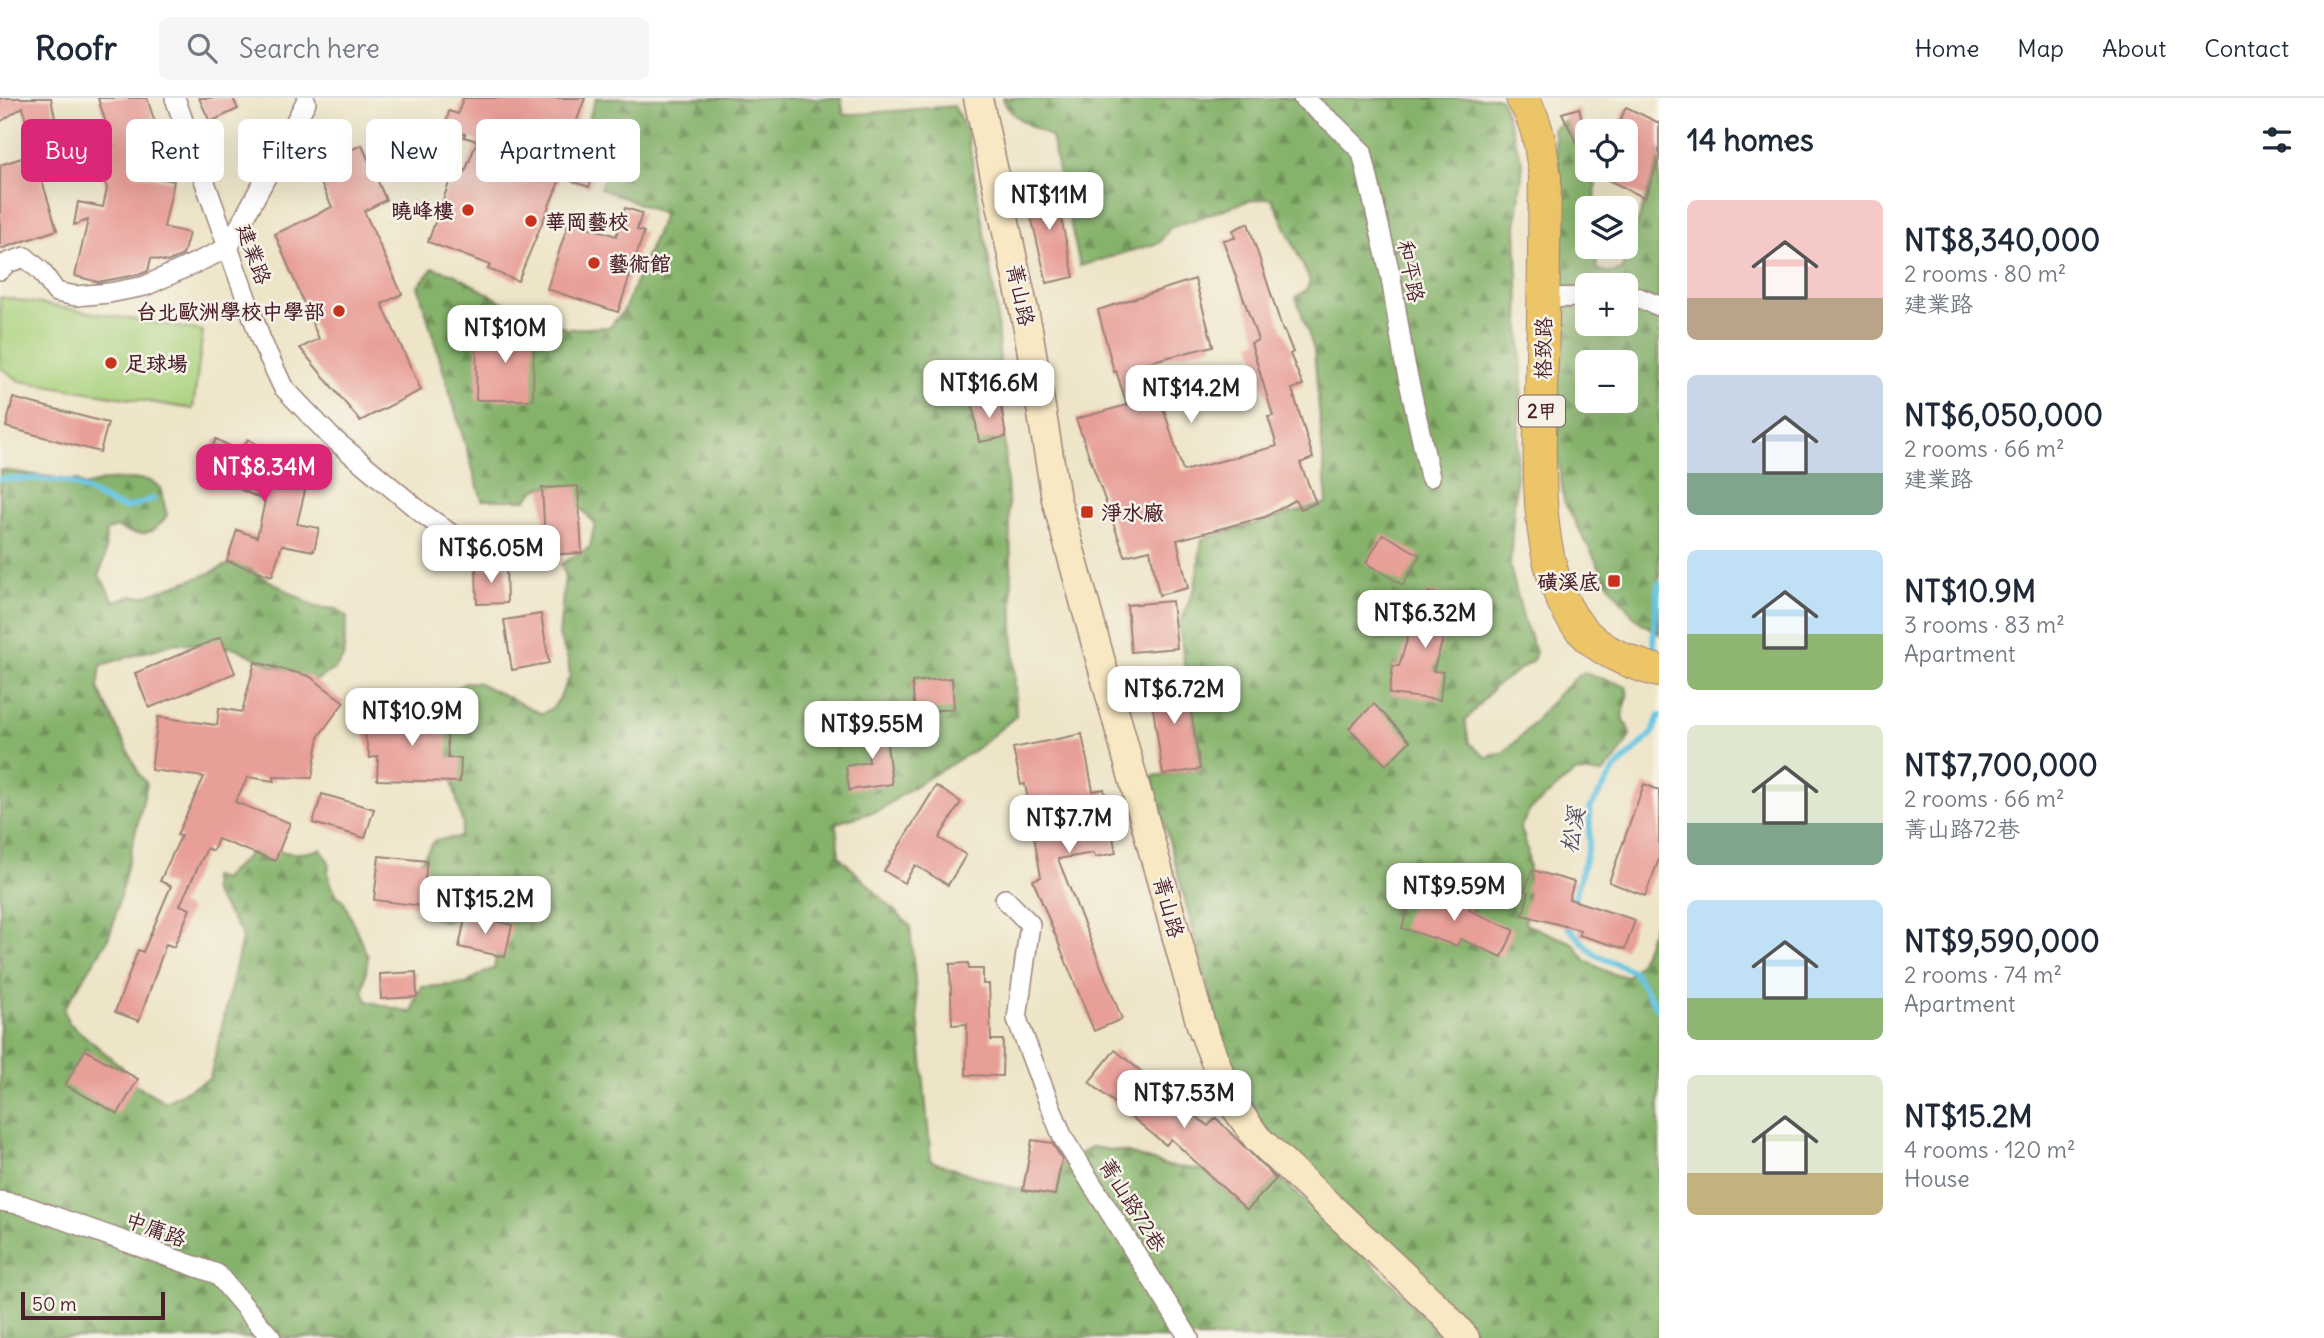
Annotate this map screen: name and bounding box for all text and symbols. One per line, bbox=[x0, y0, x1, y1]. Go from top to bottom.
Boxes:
search box bbox=[159, 17, 649, 80]
text: Roofr bbox=[35, 27, 117, 69]
icon: search bbox=[183, 29, 221, 67]
text: Search here bbox=[239, 32, 380, 65]
text: Home bbox=[1915, 33, 1979, 63]
text: Map bbox=[2017, 33, 2064, 63]
text: About bbox=[2102, 33, 2166, 63]
text: Contact bbox=[2204, 33, 2289, 63]
chip: Buy bbox=[21, 119, 112, 182]
chip: Rent bbox=[126, 119, 224, 182]
chip: Filters bbox=[238, 119, 352, 182]
chip: New bbox=[366, 119, 462, 182]
chip: Apartment bbox=[476, 119, 640, 182]
map controls bbox=[1575, 119, 1638, 413]
button: locate bbox=[1575, 119, 1638, 182]
text: 14 homes bbox=[1687, 121, 1814, 159]
icon: filters bbox=[2258, 121, 2296, 159]
pin: NT$11M bbox=[992, 172, 1106, 232]
text: NT$11M bbox=[1010, 180, 1088, 209]
button: layers bbox=[1575, 196, 1638, 259]
place label: 曉峰樓 bbox=[391, 197, 454, 224]
marker: 曉峰樓 bbox=[460, 202, 476, 218]
place label: 華岡藝校 bbox=[545, 208, 629, 235]
marker: 華岡藝校 bbox=[523, 213, 539, 229]
street label: 建業路 bbox=[231, 220, 277, 288]
text: NT$8,340,000 bbox=[1904, 221, 2100, 259]
icon: home bbox=[1743, 228, 1827, 312]
street label: 和平路 bbox=[1392, 238, 1430, 304]
place label: 藝術館 bbox=[608, 250, 671, 277]
marker: 藝術館 bbox=[586, 255, 602, 271]
text: 2 rooms · 80 m² bbox=[1904, 259, 2066, 288]
street label: 菁山路 bbox=[1001, 261, 1041, 329]
button: + bbox=[1575, 273, 1638, 336]
text: 建業路 bbox=[1904, 289, 1973, 318]
place label: 台北歐洲學校中學部 bbox=[136, 298, 325, 325]
marker: 台北歐洲學校中學部 bbox=[331, 303, 347, 319]
pin: NT$10M bbox=[448, 306, 562, 365]
text: NT$10M bbox=[463, 313, 547, 342]
street label: 格致路 bbox=[1529, 316, 1557, 380]
place label: 足球場 bbox=[125, 350, 188, 377]
button: − bbox=[1575, 350, 1638, 413]
marker: 足球場 bbox=[103, 355, 119, 371]
pin: NT$16.6M bbox=[917, 360, 1061, 420]
pin: NT$14.2M bbox=[1119, 366, 1263, 425]
text: NT$16.6M bbox=[939, 368, 1039, 397]
text: NT$14.2M bbox=[1142, 373, 1240, 402]
road number: 2甲 bbox=[1519, 396, 1565, 426]
text: NT$6,050,000 bbox=[1904, 396, 2103, 434]
icon: home bbox=[1743, 403, 1827, 487]
text: 2 rooms · 66 m² bbox=[1904, 434, 2065, 463]
pin: NT$8.34M bbox=[192, 444, 336, 504]
text: NT$8.34M bbox=[212, 452, 316, 481]
text: 建業路 bbox=[1904, 464, 1973, 493]
place label: 淨水廠 bbox=[1101, 499, 1164, 526]
marker: 淨水廠 bbox=[1079, 504, 1095, 520]
pin: NT$6.05M bbox=[419, 526, 563, 585]
text: NT$6.05M bbox=[438, 533, 544, 562]
place label: 磺溪底 bbox=[1537, 568, 1600, 595]
text: NT$10.9M bbox=[1904, 572, 2036, 610]
marker: 磺溪底 bbox=[1606, 573, 1622, 589]
icon: home bbox=[1743, 578, 1827, 662]
pin: NT$6.32M bbox=[1353, 590, 1497, 650]
text: NT$6.32M bbox=[1373, 598, 1477, 627]
text: 3 rooms · 83 m² bbox=[1904, 610, 2065, 639]
text: Apartment bbox=[1904, 639, 2016, 668]
pin: NT$6.72M bbox=[1102, 666, 1246, 726]
text: NT$6.72M bbox=[1123, 674, 1225, 703]
pin: NT$10.9M bbox=[340, 688, 484, 748]
text: NT$10.9M bbox=[361, 696, 463, 725]
pin: NT$9.55M bbox=[800, 702, 944, 761]
text: NT$9.55M bbox=[820, 709, 924, 738]
text: NT$7,700,000 bbox=[1904, 746, 2098, 784]
icon: home bbox=[1743, 753, 1827, 837]
text: 2 rooms · 66 m² bbox=[1904, 784, 2065, 813]
pin: NT$7.7M bbox=[1004, 796, 1134, 855]
text: NT$7.7M bbox=[1026, 803, 1112, 832]
water label: 松溪 bbox=[1553, 803, 1591, 855]
text: 菁山路72巷 bbox=[1904, 814, 2020, 843]
pin: NT$9.59M bbox=[1382, 864, 1526, 923]
text: NT$9.59M bbox=[1402, 871, 1506, 900]
street label: 菁山路 bbox=[1148, 873, 1190, 941]
pin: NT$15.2M bbox=[413, 876, 557, 936]
text: NT$15.2M bbox=[436, 884, 534, 913]
text: NT$9,590,000 bbox=[1904, 922, 2100, 960]
icon: home bbox=[1743, 928, 1827, 1012]
text: 2 rooms · 74 m² bbox=[1904, 960, 2062, 989]
text: Apartment bbox=[1904, 989, 2016, 1018]
pin: NT$7.53M bbox=[1112, 1070, 1256, 1130]
text: NT$7.53M bbox=[1133, 1078, 1235, 1107]
text: NT$15.2M bbox=[1904, 1097, 2033, 1135]
icon: home bbox=[1743, 1103, 1827, 1187]
text: 4 rooms · 120 m² bbox=[1904, 1135, 2076, 1164]
street label: 菁山路72巷 bbox=[1094, 1153, 1172, 1257]
text: House bbox=[1904, 1164, 1970, 1193]
street label: 中庸路 bbox=[122, 1206, 190, 1252]
scale bar bbox=[21, 1289, 164, 1321]
text: 50 m bbox=[32, 1292, 77, 1316]

